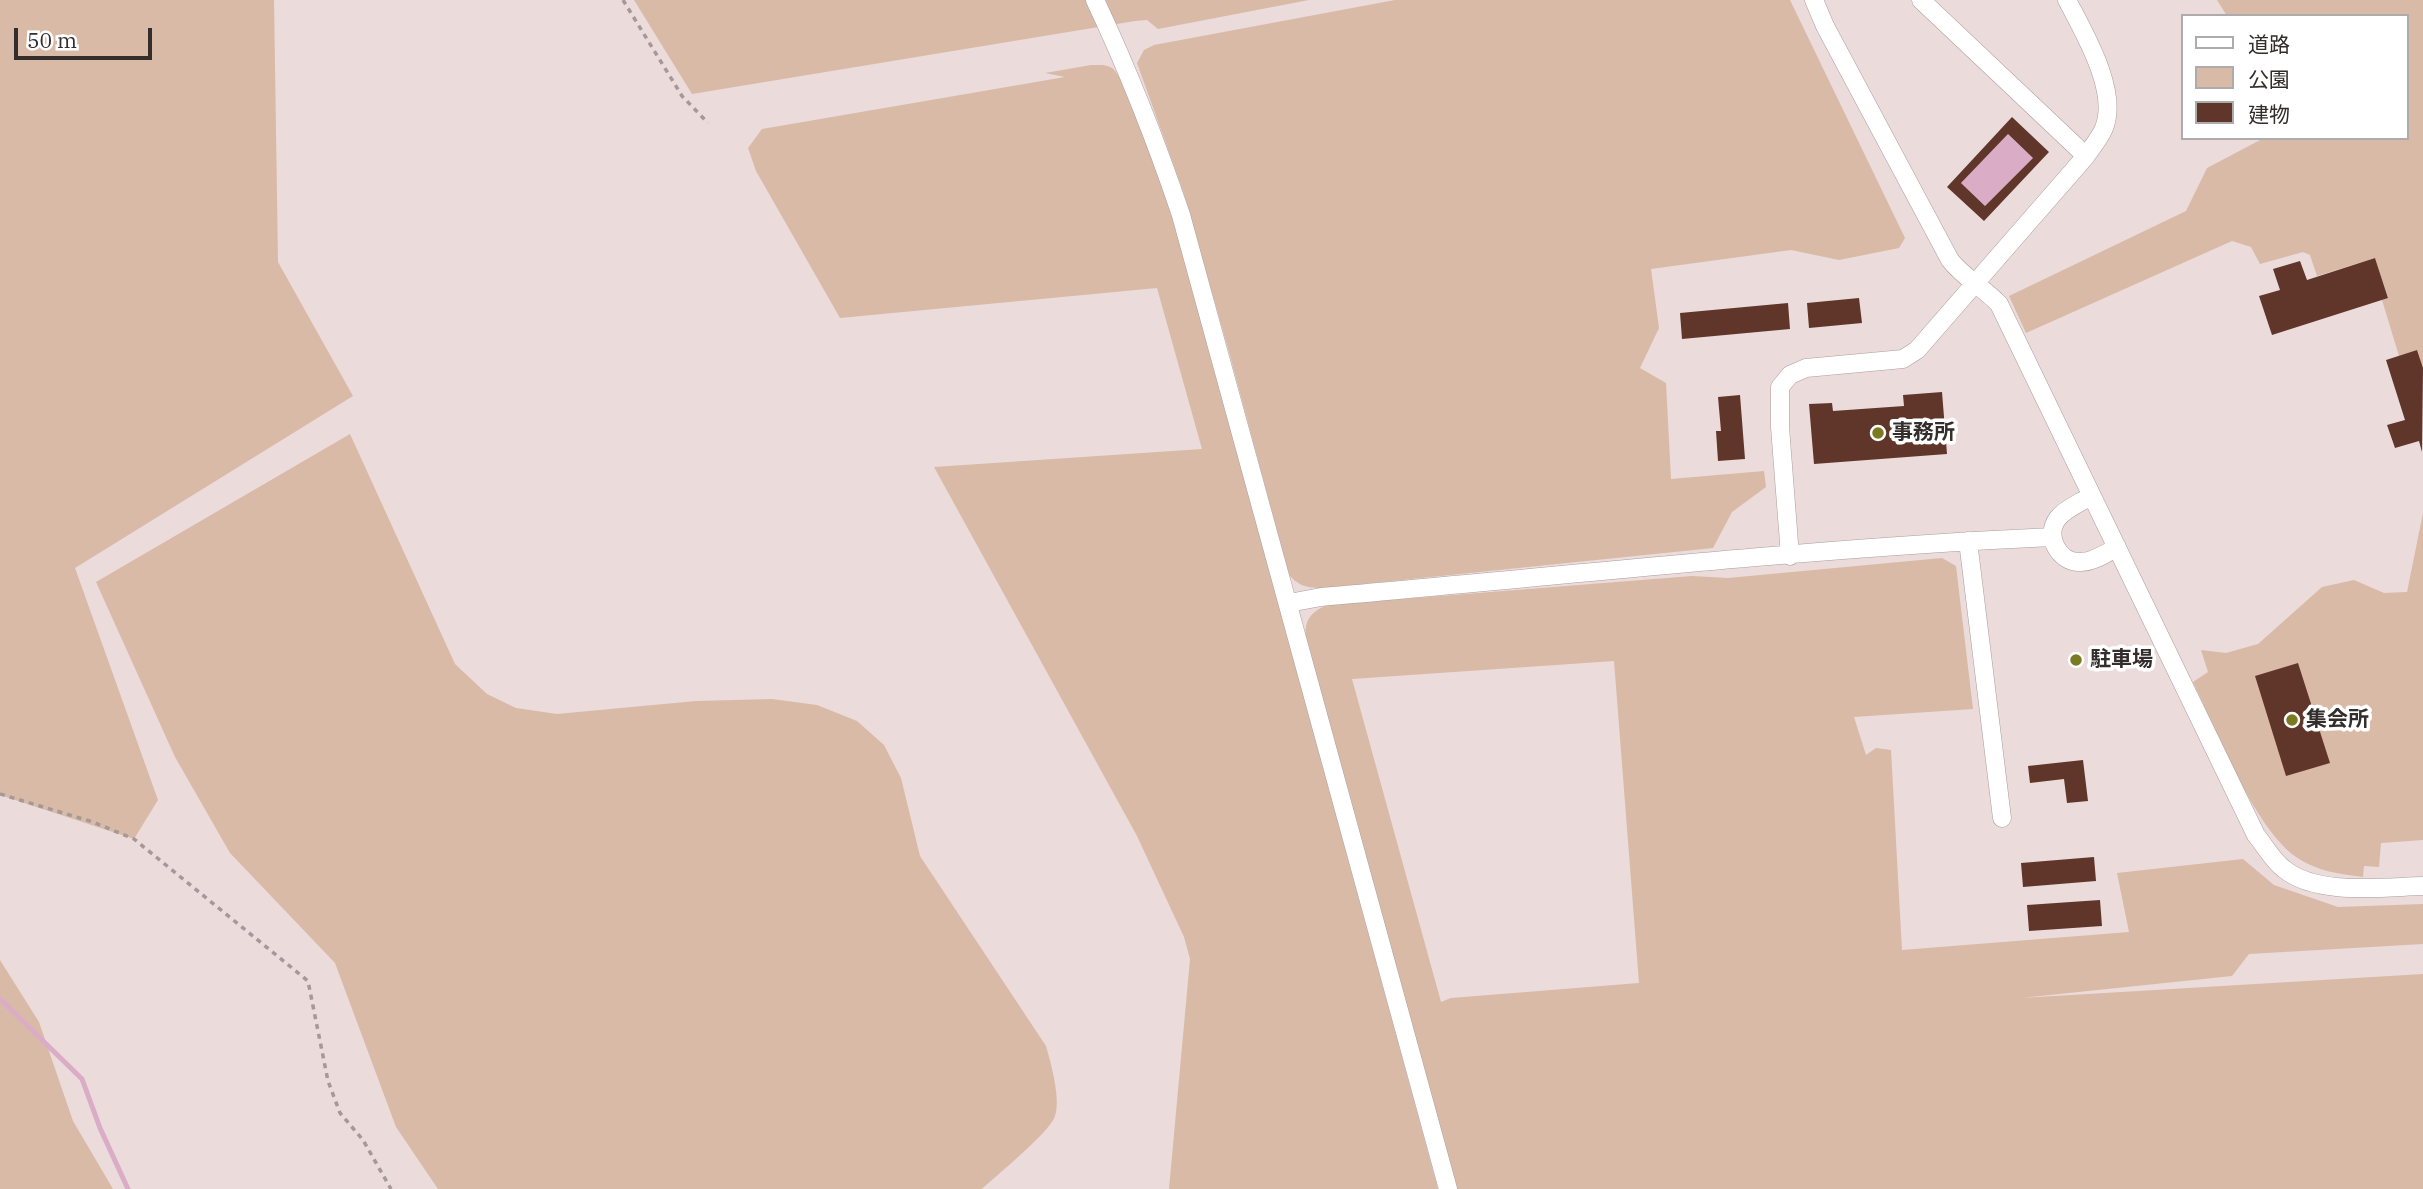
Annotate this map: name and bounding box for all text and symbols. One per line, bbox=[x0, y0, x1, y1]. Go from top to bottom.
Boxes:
scale bar bbox=[18, 14, 156, 58]
legend bbox=[2182, 14, 2409, 140]
text: 50 m bbox=[27, 26, 77, 54]
text: 道路 bbox=[2248, 30, 2290, 58]
text: 公園 bbox=[2248, 65, 2290, 93]
text: 建物 bbox=[2248, 100, 2290, 128]
place label: 事務所 bbox=[1892, 420, 1955, 446]
marker: 事務所 bbox=[1870, 425, 1886, 441]
place label: 駐車場 bbox=[2090, 647, 2153, 673]
marker: 駐車場 bbox=[2068, 652, 2084, 668]
place label: 集会所 bbox=[2306, 707, 2369, 733]
marker: 集会所 bbox=[2284, 712, 2300, 728]

